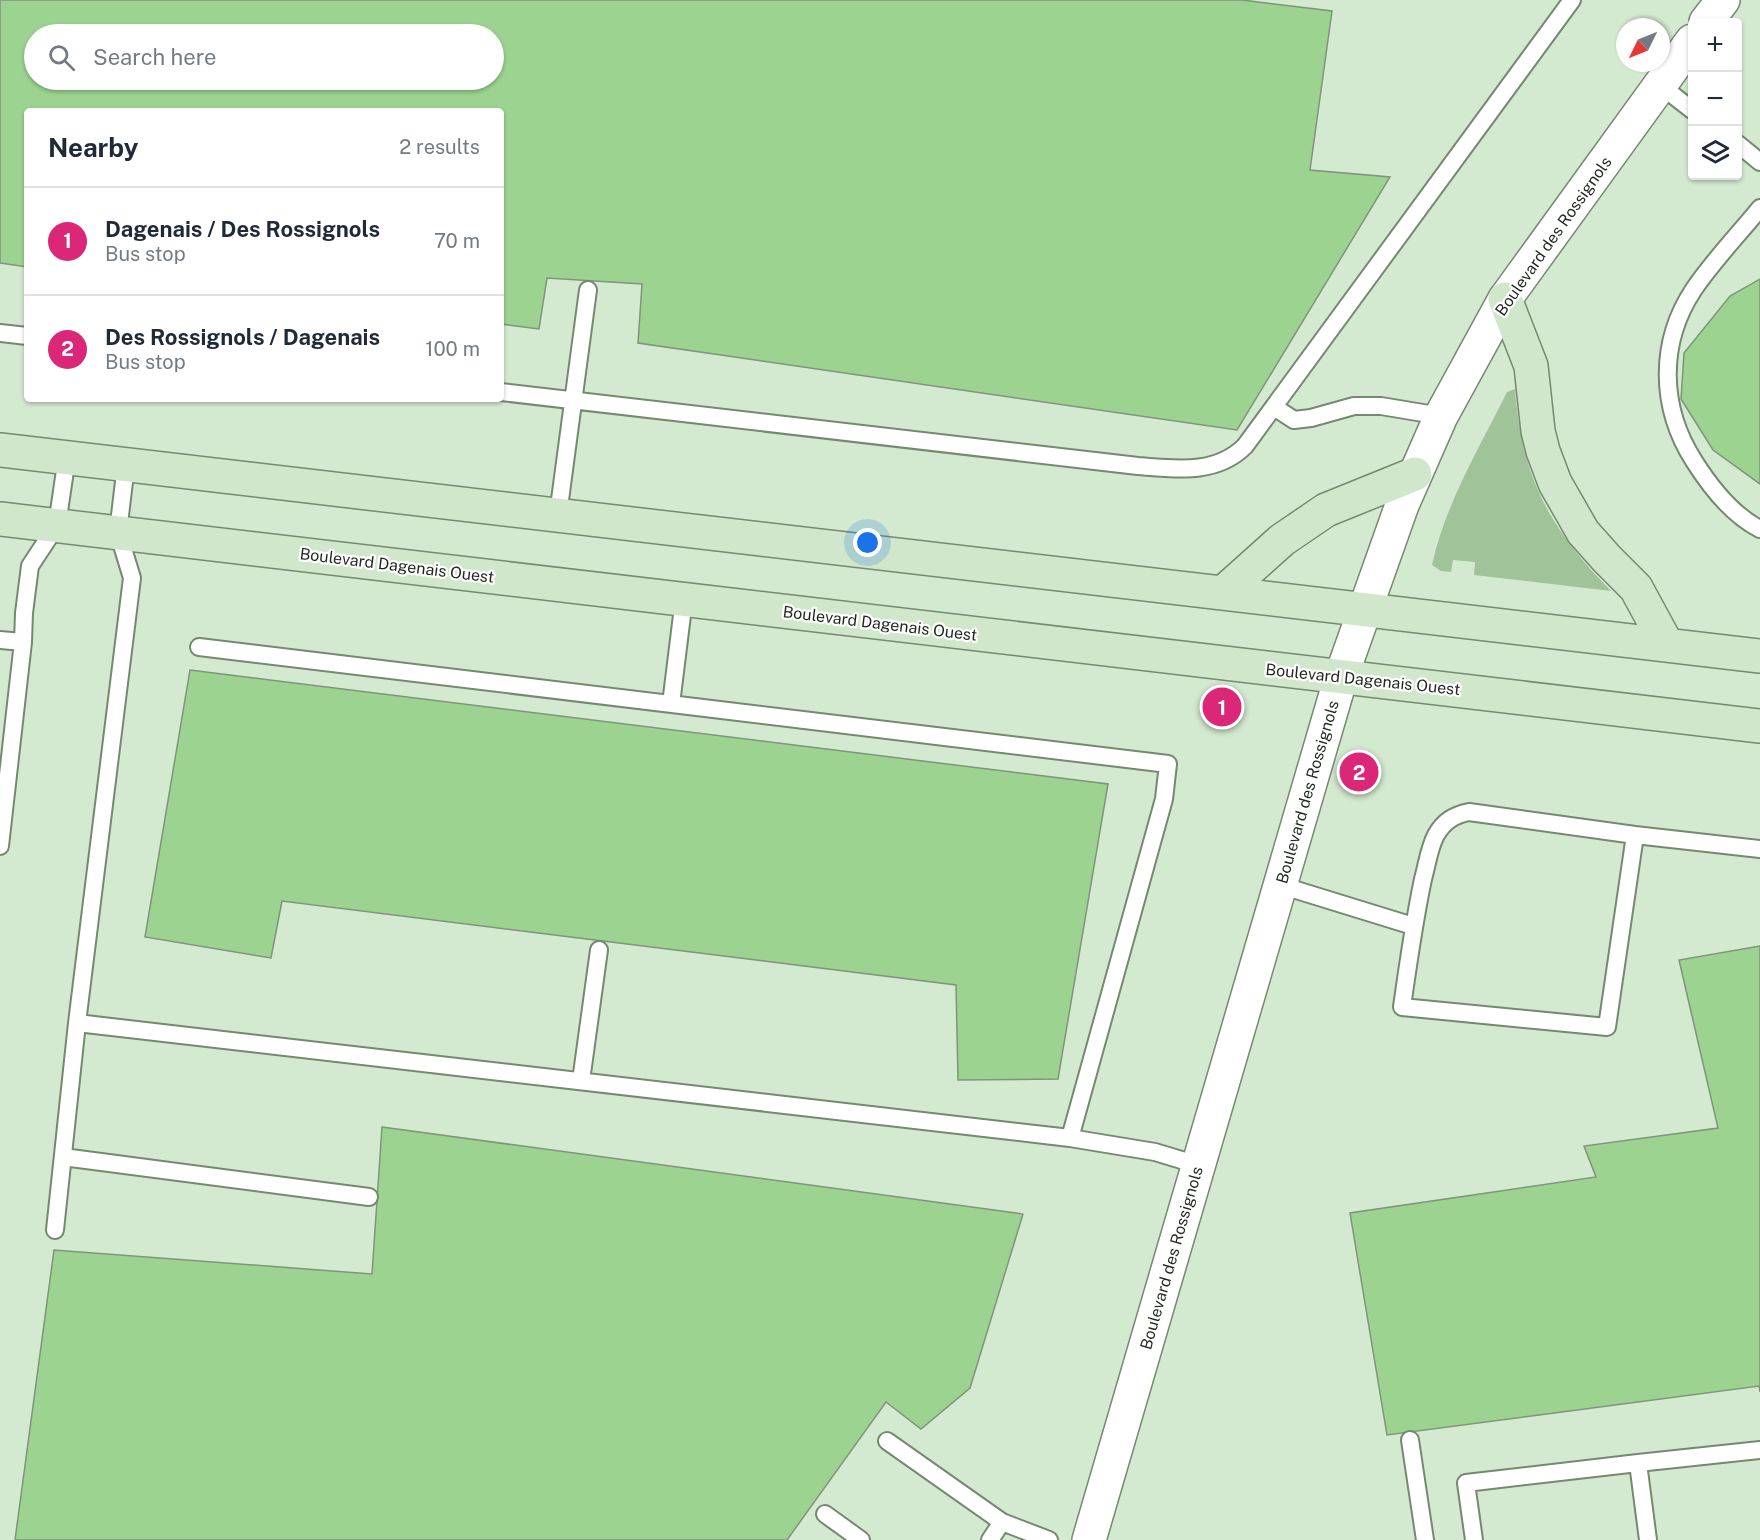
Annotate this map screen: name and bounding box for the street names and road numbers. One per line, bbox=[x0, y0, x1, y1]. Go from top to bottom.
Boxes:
street label: Boulevard des Rossignols bbox=[1491, 153, 1616, 319]
street label: Boulevard Dagenais Ouest bbox=[299, 544, 495, 587]
street label: Boulevard Dagenais Ouest bbox=[782, 602, 978, 645]
street label: Boulevard Dagenais Ouest bbox=[1265, 660, 1461, 699]
street label: Boulevard des Rossignols bbox=[1272, 698, 1343, 886]
street label: Boulevard des Rossignols bbox=[1136, 1164, 1207, 1352]

